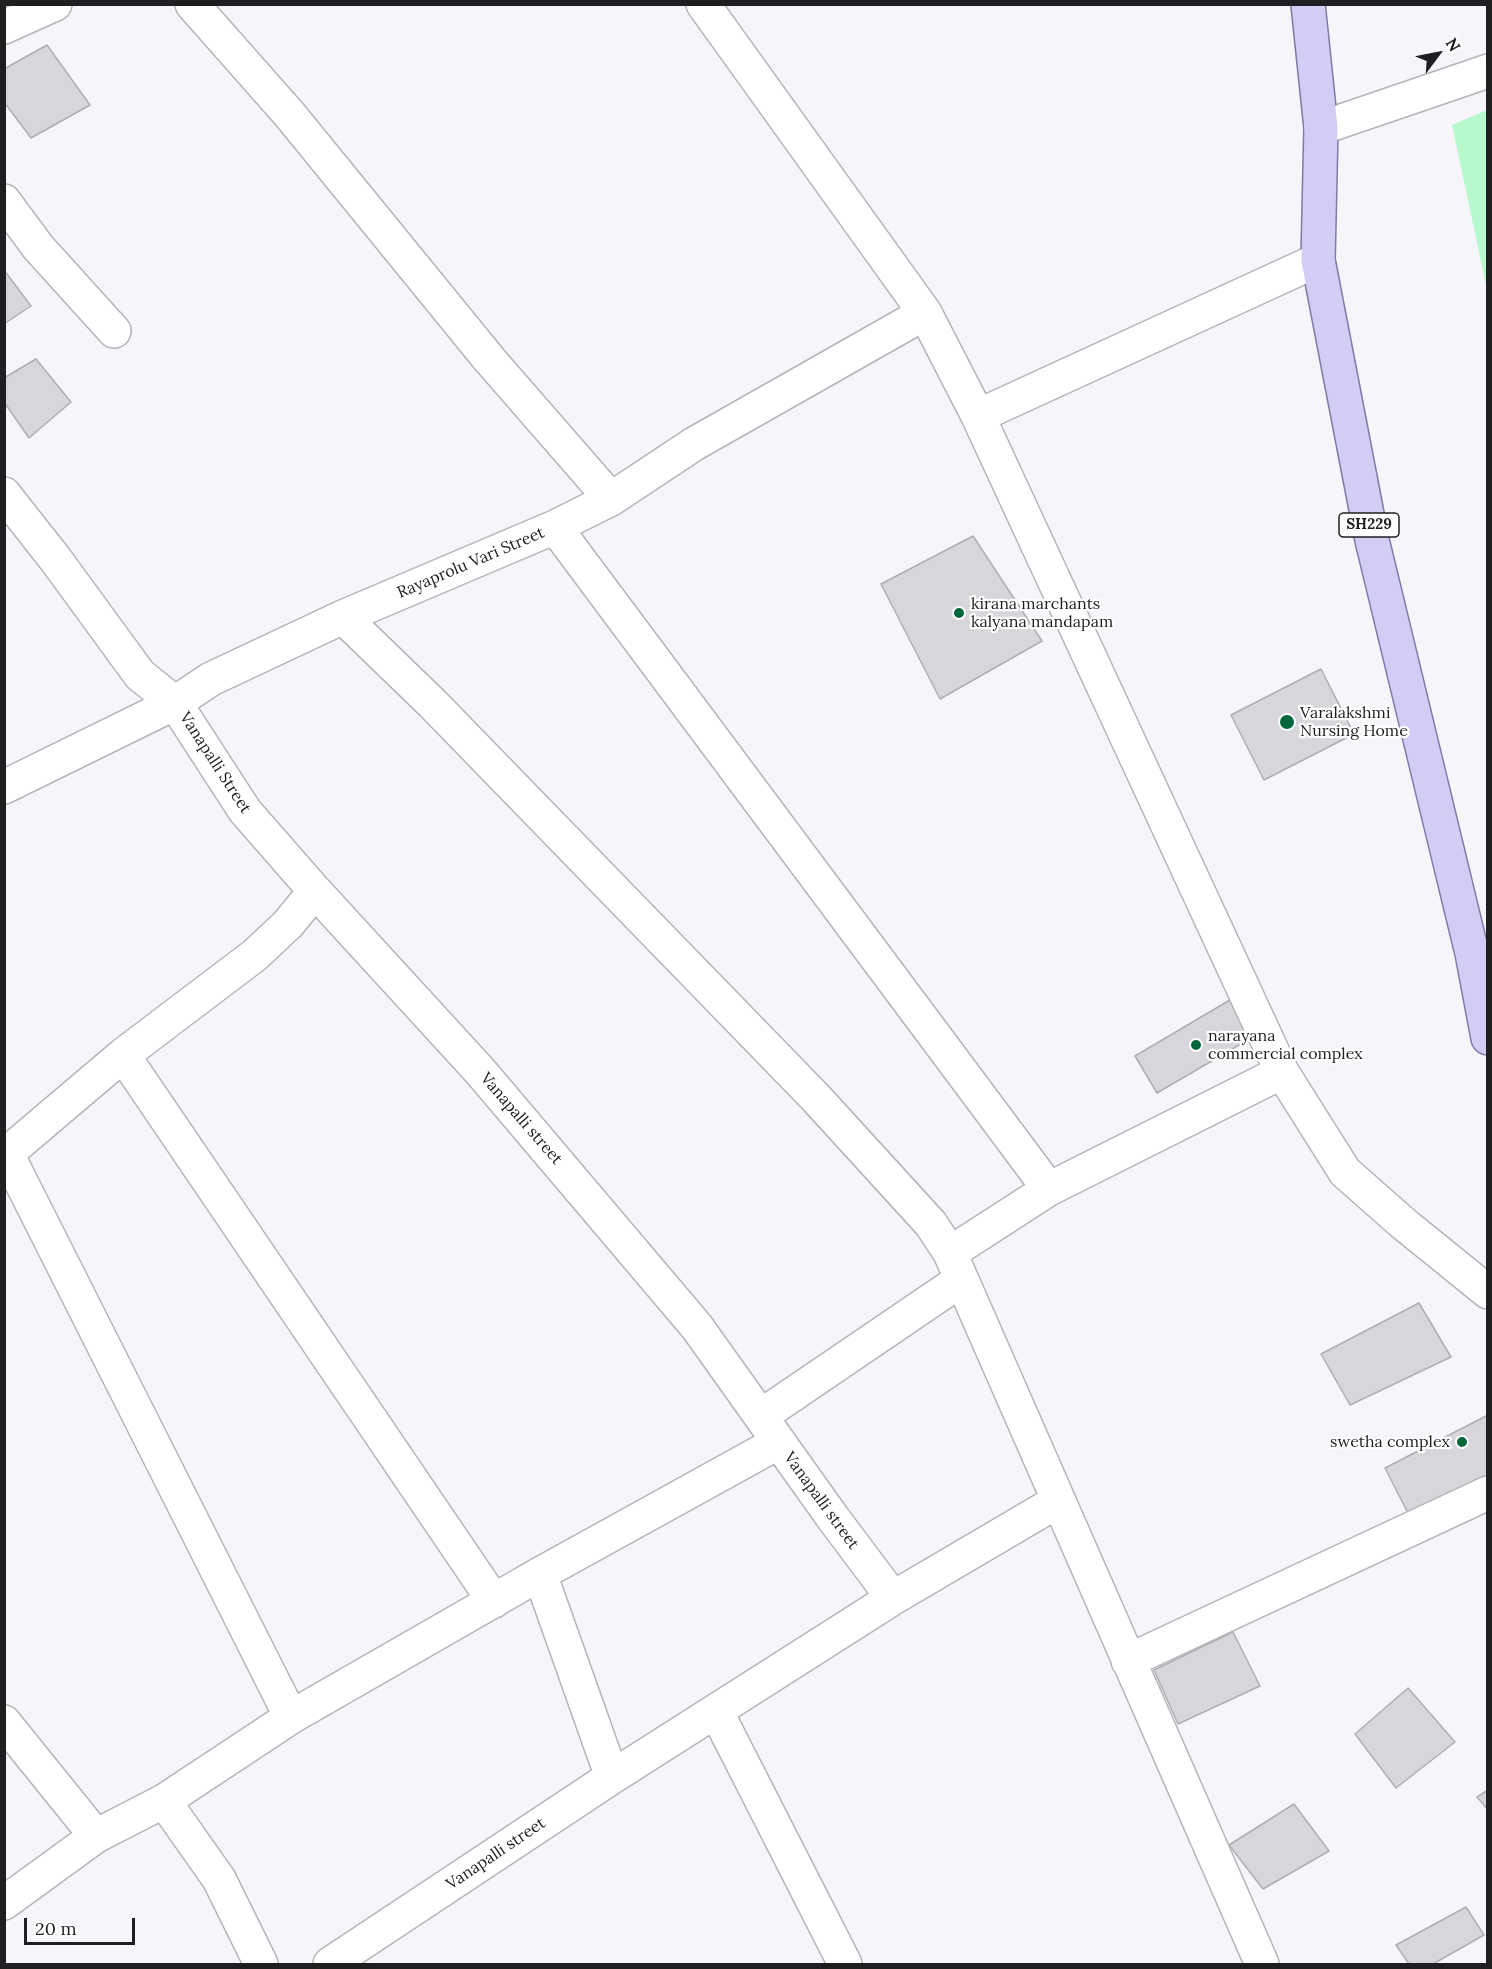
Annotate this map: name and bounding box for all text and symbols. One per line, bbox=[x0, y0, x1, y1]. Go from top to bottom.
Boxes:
north arrow bbox=[1408, 24, 1468, 84]
text: N bbox=[1442, 34, 1465, 55]
road number: SH229 bbox=[1339, 513, 1399, 537]
street label: Rayaprolu Vari Street bbox=[395, 523, 547, 603]
place label: kirana marchants kalyana mandapam bbox=[971, 594, 1113, 632]
marker: kirana marchants kalyana mandapam bbox=[952, 606, 966, 620]
place label: Varalakshmi Nursing Home bbox=[1300, 703, 1408, 741]
street label: Vanapalli Street bbox=[175, 709, 255, 817]
marker: Varalakshmi Nursing Home bbox=[1278, 713, 1296, 731]
place label: narayana commercial complex bbox=[1208, 1026, 1363, 1064]
marker: narayana commercial complex bbox=[1189, 1038, 1203, 1052]
street label: Vanapalli street bbox=[476, 1069, 566, 1169]
place label: swetha complex bbox=[1330, 1432, 1450, 1452]
marker: swetha complex bbox=[1455, 1435, 1469, 1449]
street label: Vanapalli street bbox=[779, 1449, 863, 1553]
street label: Vanapalli street bbox=[443, 1814, 549, 1894]
scale bar bbox=[27, 1906, 138, 1944]
text: 20 m bbox=[35, 1917, 77, 1940]

